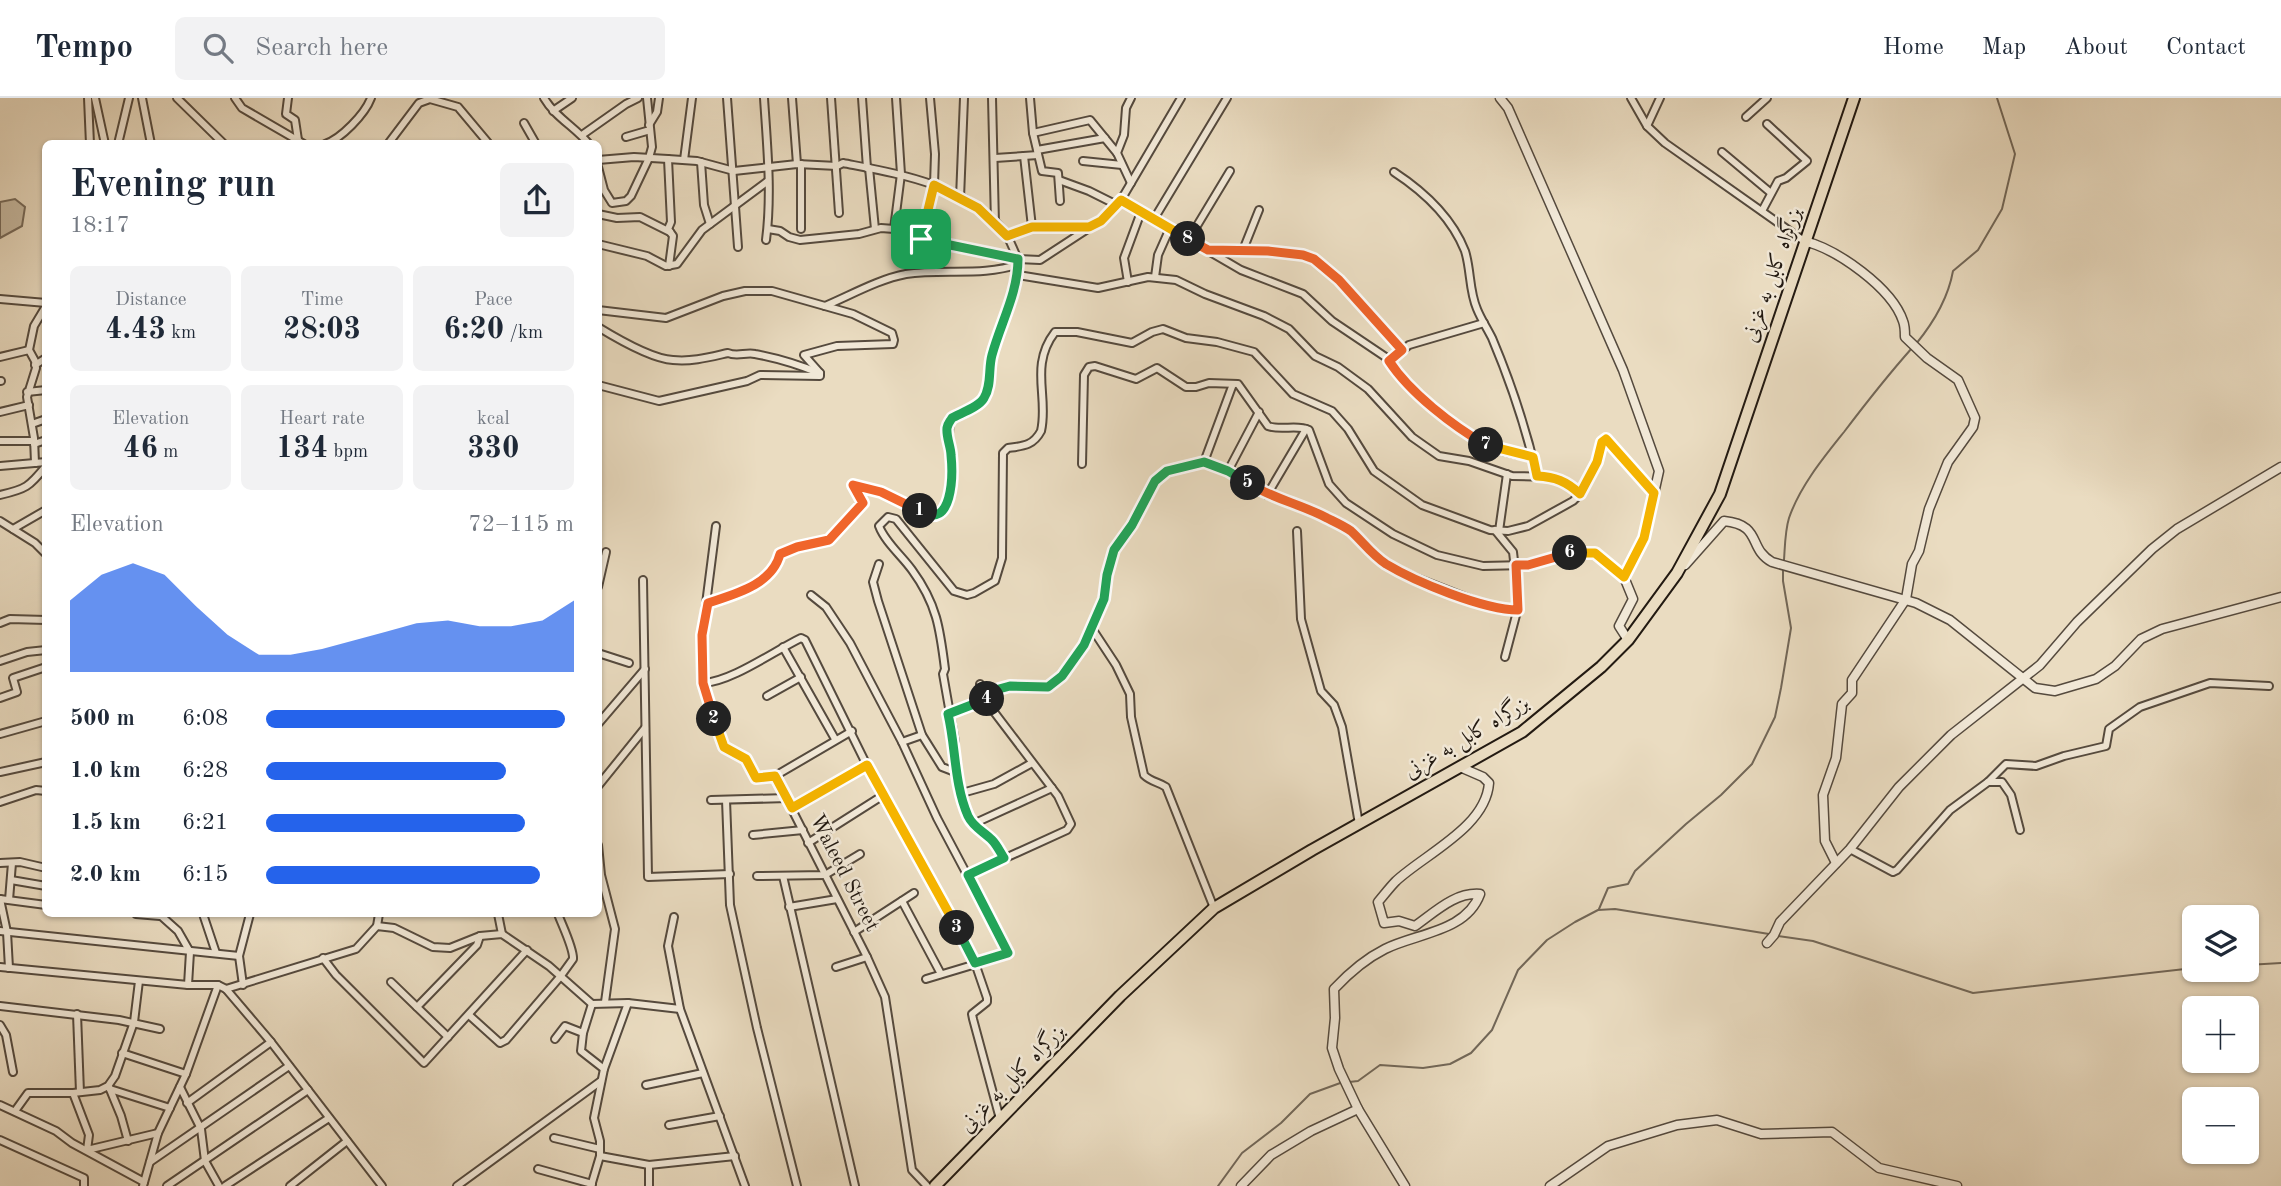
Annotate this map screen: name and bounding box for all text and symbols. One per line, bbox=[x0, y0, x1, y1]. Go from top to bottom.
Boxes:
search box bbox=[175, 17, 665, 80]
icon: search bbox=[199, 29, 237, 67]
text: Tempo bbox=[35, 32, 133, 65]
text: Search here bbox=[255, 35, 388, 61]
text: Home bbox=[1883, 36, 1944, 60]
text: Map bbox=[1982, 36, 2026, 60]
text: About bbox=[2064, 36, 2128, 60]
text: Contact bbox=[2166, 36, 2246, 60]
button: share bbox=[500, 163, 574, 237]
text: Evening run bbox=[70, 167, 276, 205]
street label: بزرگراه کابل به غزنی bbox=[1735, 203, 1809, 346]
pin bbox=[891, 209, 951, 269]
text: 18:17 bbox=[70, 214, 130, 237]
icon: arrive bbox=[902, 220, 940, 258]
pin: 8 bbox=[1170, 222, 1206, 256]
text: 8 bbox=[1182, 229, 1193, 248]
text: Distance bbox=[115, 291, 186, 310]
text: Time bbox=[301, 291, 343, 310]
text: Pace bbox=[474, 291, 513, 310]
text: 4.43 bbox=[105, 315, 166, 345]
text: 28:03 bbox=[283, 315, 361, 345]
text: 6:20 bbox=[444, 315, 504, 345]
text: km bbox=[166, 324, 196, 343]
text: /km bbox=[504, 324, 543, 343]
text: Elevation bbox=[112, 410, 189, 429]
text: Heart rate bbox=[279, 410, 365, 429]
text: kcal bbox=[477, 410, 510, 429]
pin: 7 bbox=[1468, 428, 1504, 462]
text: 46 bbox=[123, 434, 158, 464]
text: 134 bbox=[276, 434, 328, 464]
text: 330 bbox=[467, 434, 519, 464]
text: 7 bbox=[1480, 435, 1491, 454]
text: m bbox=[158, 443, 178, 462]
text: bpm bbox=[328, 443, 368, 462]
pin: 5 bbox=[1230, 466, 1266, 500]
text: 5 bbox=[1242, 473, 1253, 492]
pin: 1 bbox=[902, 494, 937, 528]
text: 1 bbox=[914, 501, 925, 520]
text: Elevation bbox=[70, 513, 164, 536]
text: 72–115 m bbox=[468, 513, 574, 536]
pin: 6 bbox=[1552, 536, 1588, 570]
text: 6 bbox=[1564, 543, 1575, 562]
pin: 4 bbox=[970, 682, 1004, 716]
street label: بزرگراه کابل به غزنی bbox=[1399, 688, 1535, 786]
text: 4 bbox=[981, 689, 992, 708]
pin: 2 bbox=[696, 702, 732, 736]
text: 500 m bbox=[70, 707, 135, 730]
text: 6:08 bbox=[182, 707, 228, 730]
text: 2 bbox=[708, 709, 719, 728]
text: 1.0 km bbox=[70, 759, 141, 782]
text: 6:28 bbox=[182, 759, 228, 782]
text: 1.5 km bbox=[70, 811, 141, 834]
text: 6:21 bbox=[182, 811, 228, 834]
street label: Waleed Street bbox=[805, 811, 883, 935]
text: 2.0 km bbox=[70, 863, 141, 886]
text: 6:15 bbox=[182, 863, 228, 886]
map controls bbox=[2182, 905, 2259, 1164]
button: layers bbox=[2182, 905, 2259, 982]
pin: 3 bbox=[940, 910, 974, 946]
text: 3 bbox=[951, 918, 962, 937]
button: + bbox=[2182, 996, 2259, 1073]
street label: بزرگراه کابل به غزنی bbox=[953, 1017, 1072, 1139]
button: − bbox=[2182, 1087, 2259, 1164]

